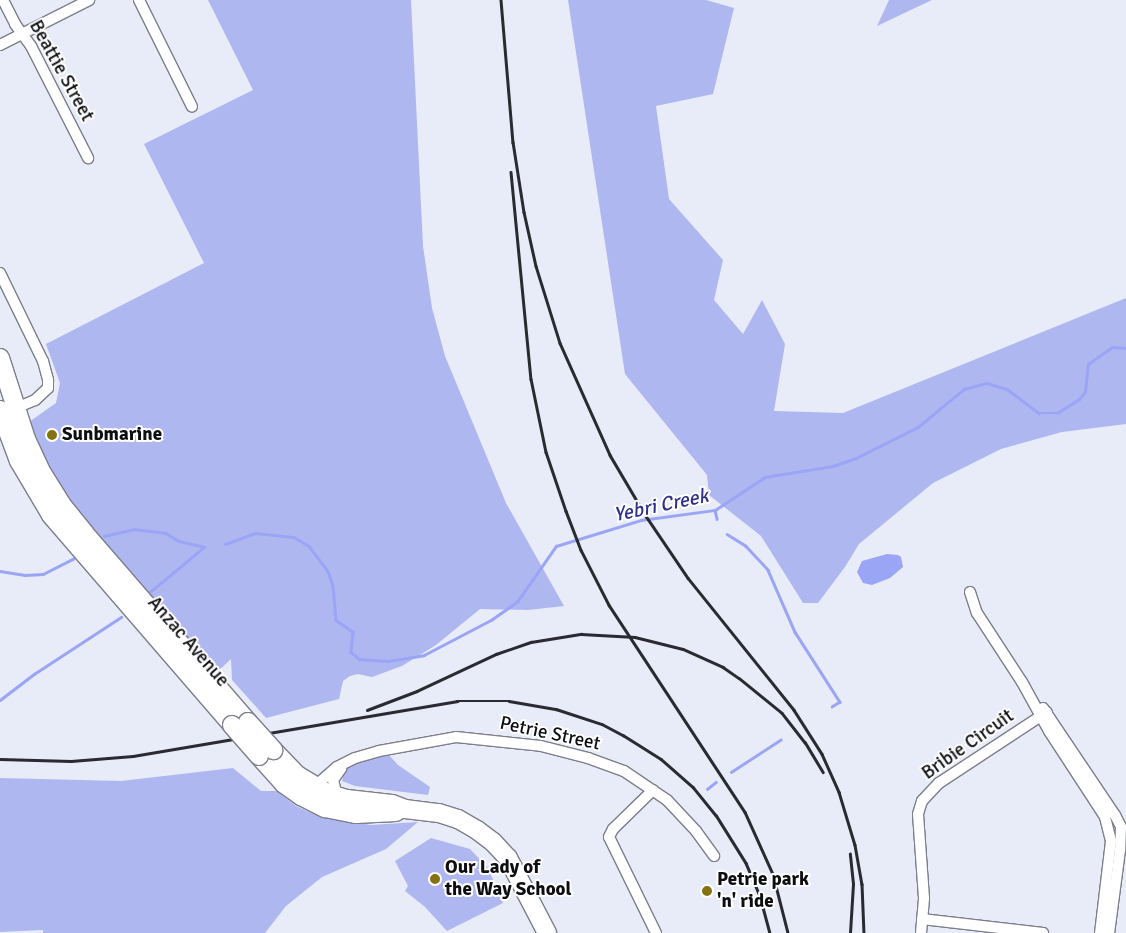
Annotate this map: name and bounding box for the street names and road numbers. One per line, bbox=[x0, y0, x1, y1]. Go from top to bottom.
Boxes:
street label: Beattie Street bbox=[24, 16, 98, 126]
street label: Anzac Avenue bbox=[142, 592, 234, 692]
street label: Bribie Circuit bbox=[918, 705, 1018, 785]
street label: Petrie Street bbox=[498, 712, 602, 756]

